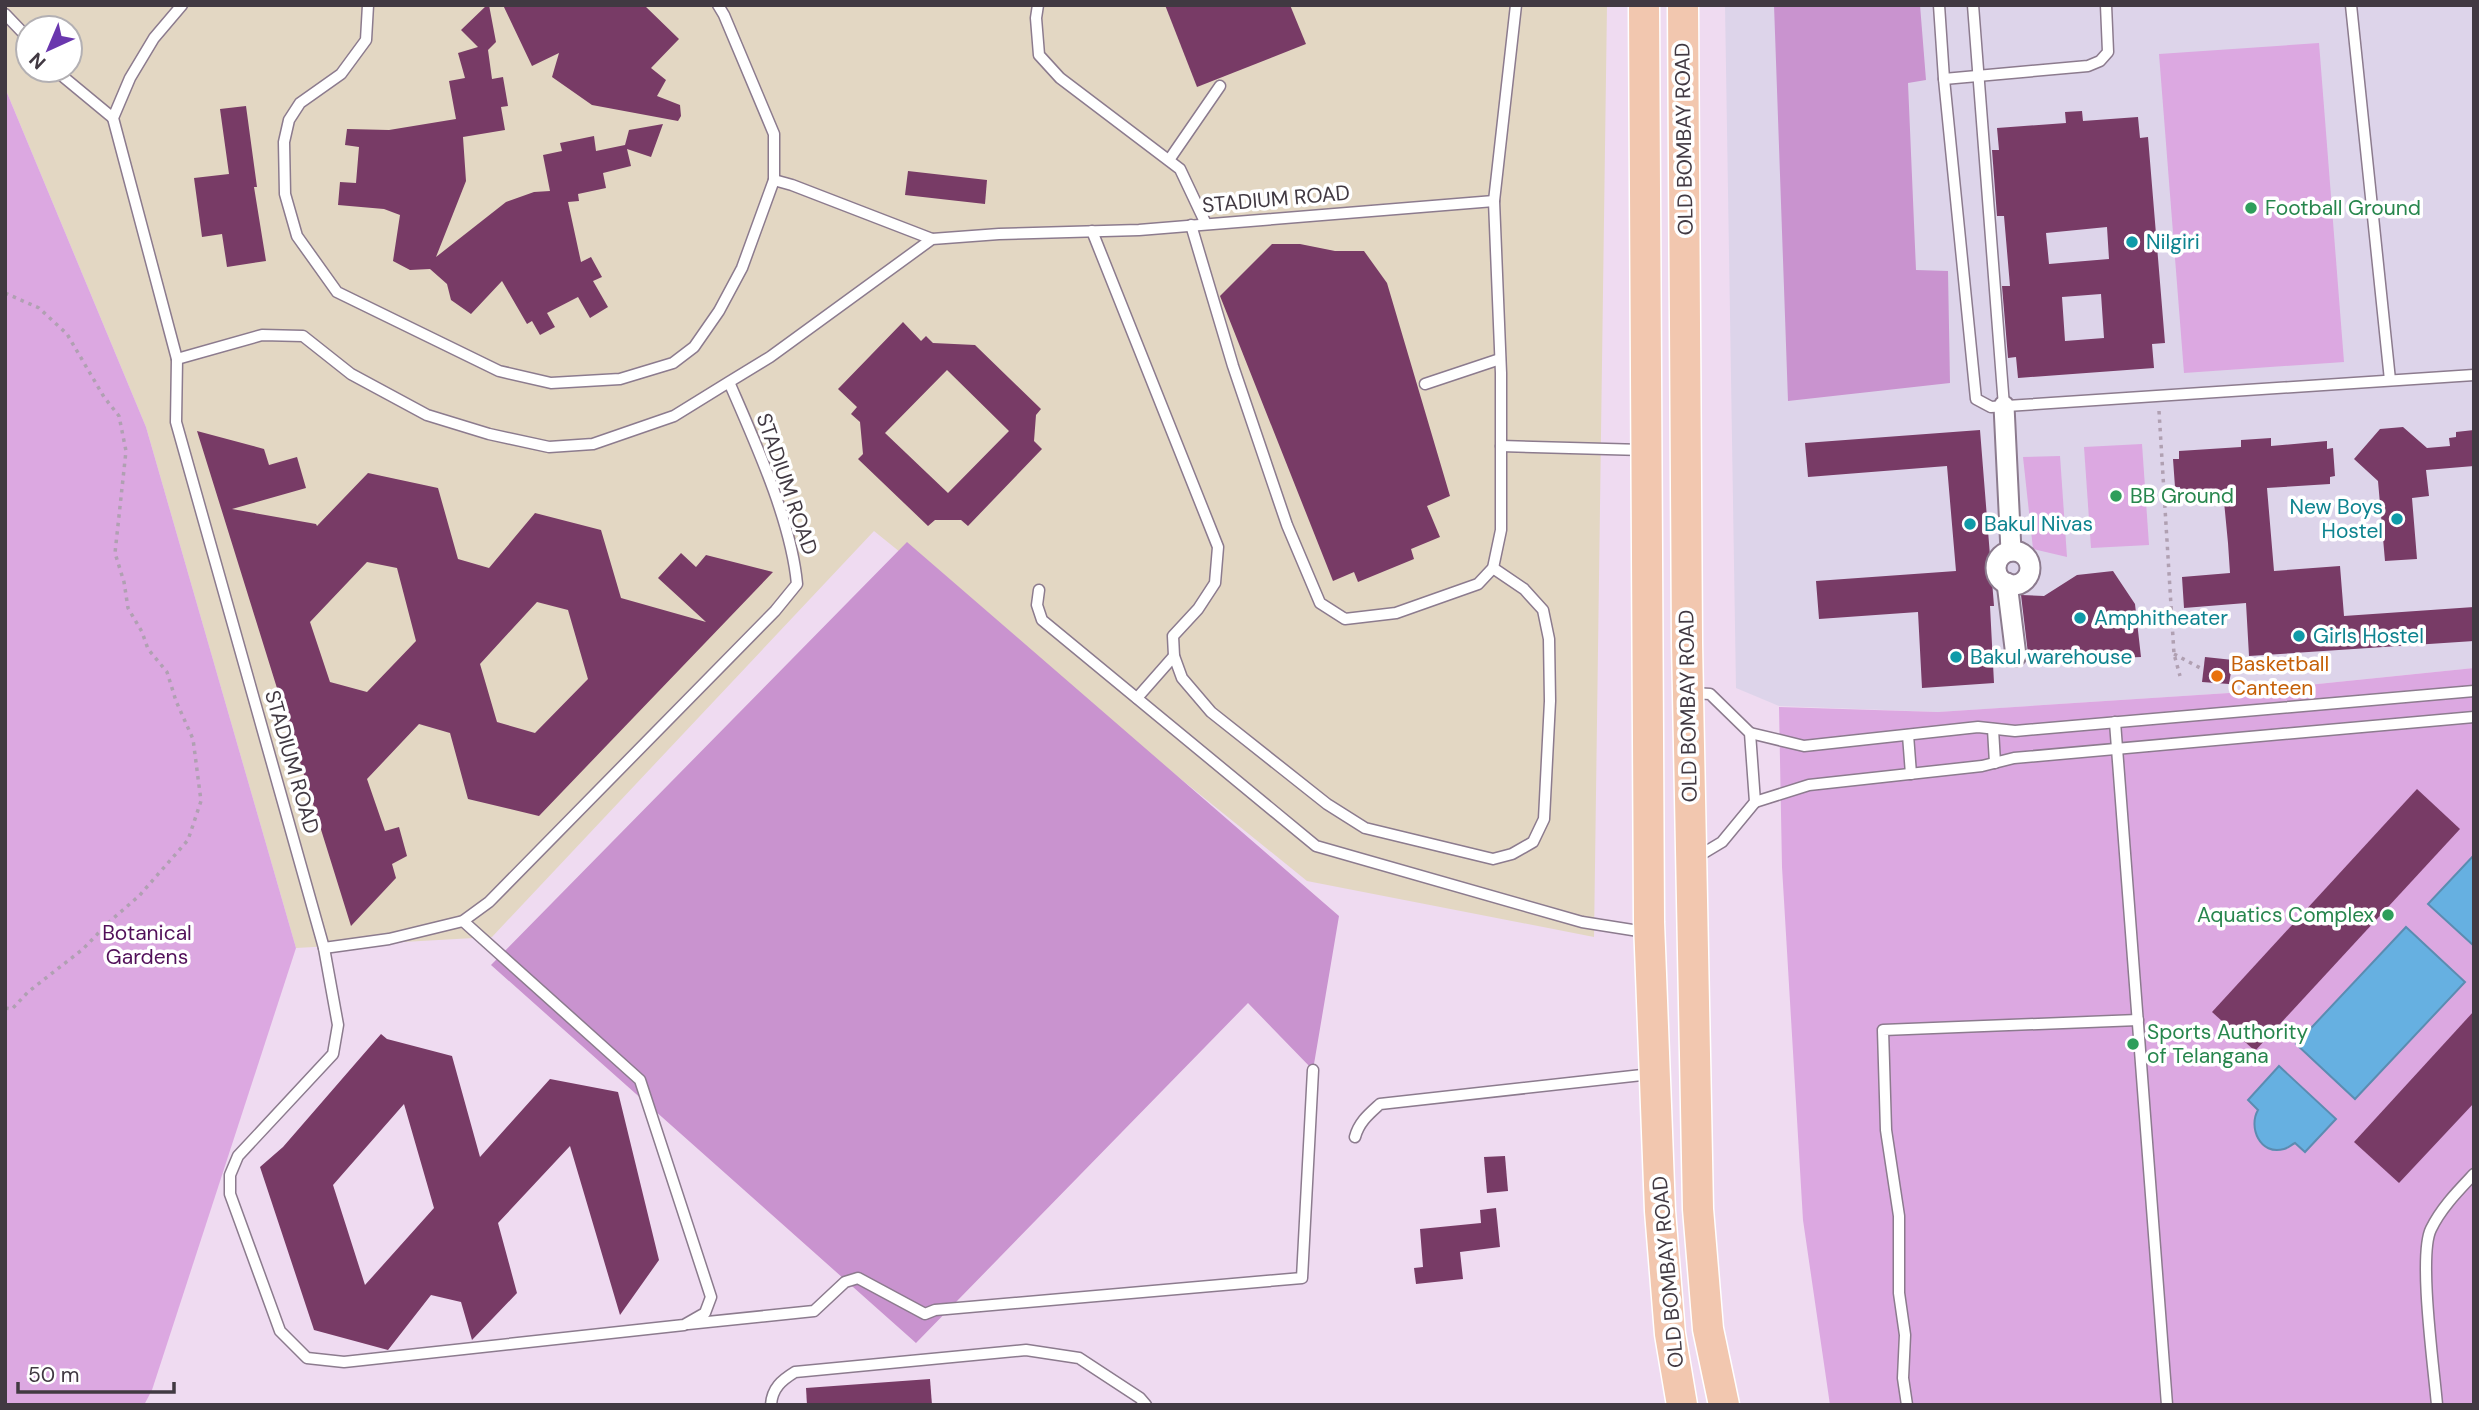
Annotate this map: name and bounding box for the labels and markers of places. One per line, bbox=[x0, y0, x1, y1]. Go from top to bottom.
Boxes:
place label: Football Ground bbox=[2265, 194, 2421, 222]
marker: Football Ground bbox=[2243, 200, 2259, 216]
place label: Nilgiri bbox=[2146, 228, 2200, 256]
marker: Nilgiri bbox=[2124, 234, 2140, 250]
place label: BB Ground bbox=[2130, 482, 2234, 510]
marker: BB Ground bbox=[2108, 488, 2124, 504]
place label: New Boys Hostel bbox=[2289, 493, 2383, 545]
place label: Bakul Nivas bbox=[1984, 510, 2093, 538]
marker: New Boys Hostel bbox=[2389, 511, 2405, 527]
marker: Bakul Nivas bbox=[1962, 516, 1978, 532]
place label: Amphitheater bbox=[2094, 604, 2228, 632]
marker: Amphitheater bbox=[2072, 610, 2088, 626]
place label: Girls Hostel bbox=[2313, 622, 2424, 650]
marker: Girls Hostel bbox=[2291, 628, 2307, 644]
place label: Bakul warehouse bbox=[1970, 643, 2132, 671]
marker: Bakul warehouse bbox=[1948, 649, 1964, 665]
place label: Basketball Canteen bbox=[2231, 650, 2329, 702]
marker: Basketball Canteen bbox=[2209, 668, 2225, 684]
place label: Aquatics Complex bbox=[2197, 901, 2374, 929]
marker: Aquatics Complex bbox=[2380, 907, 2396, 923]
place label: Sports Authority of Telangana bbox=[2147, 1018, 2308, 1070]
marker: Sports Authority of Telangana bbox=[2125, 1036, 2141, 1052]

